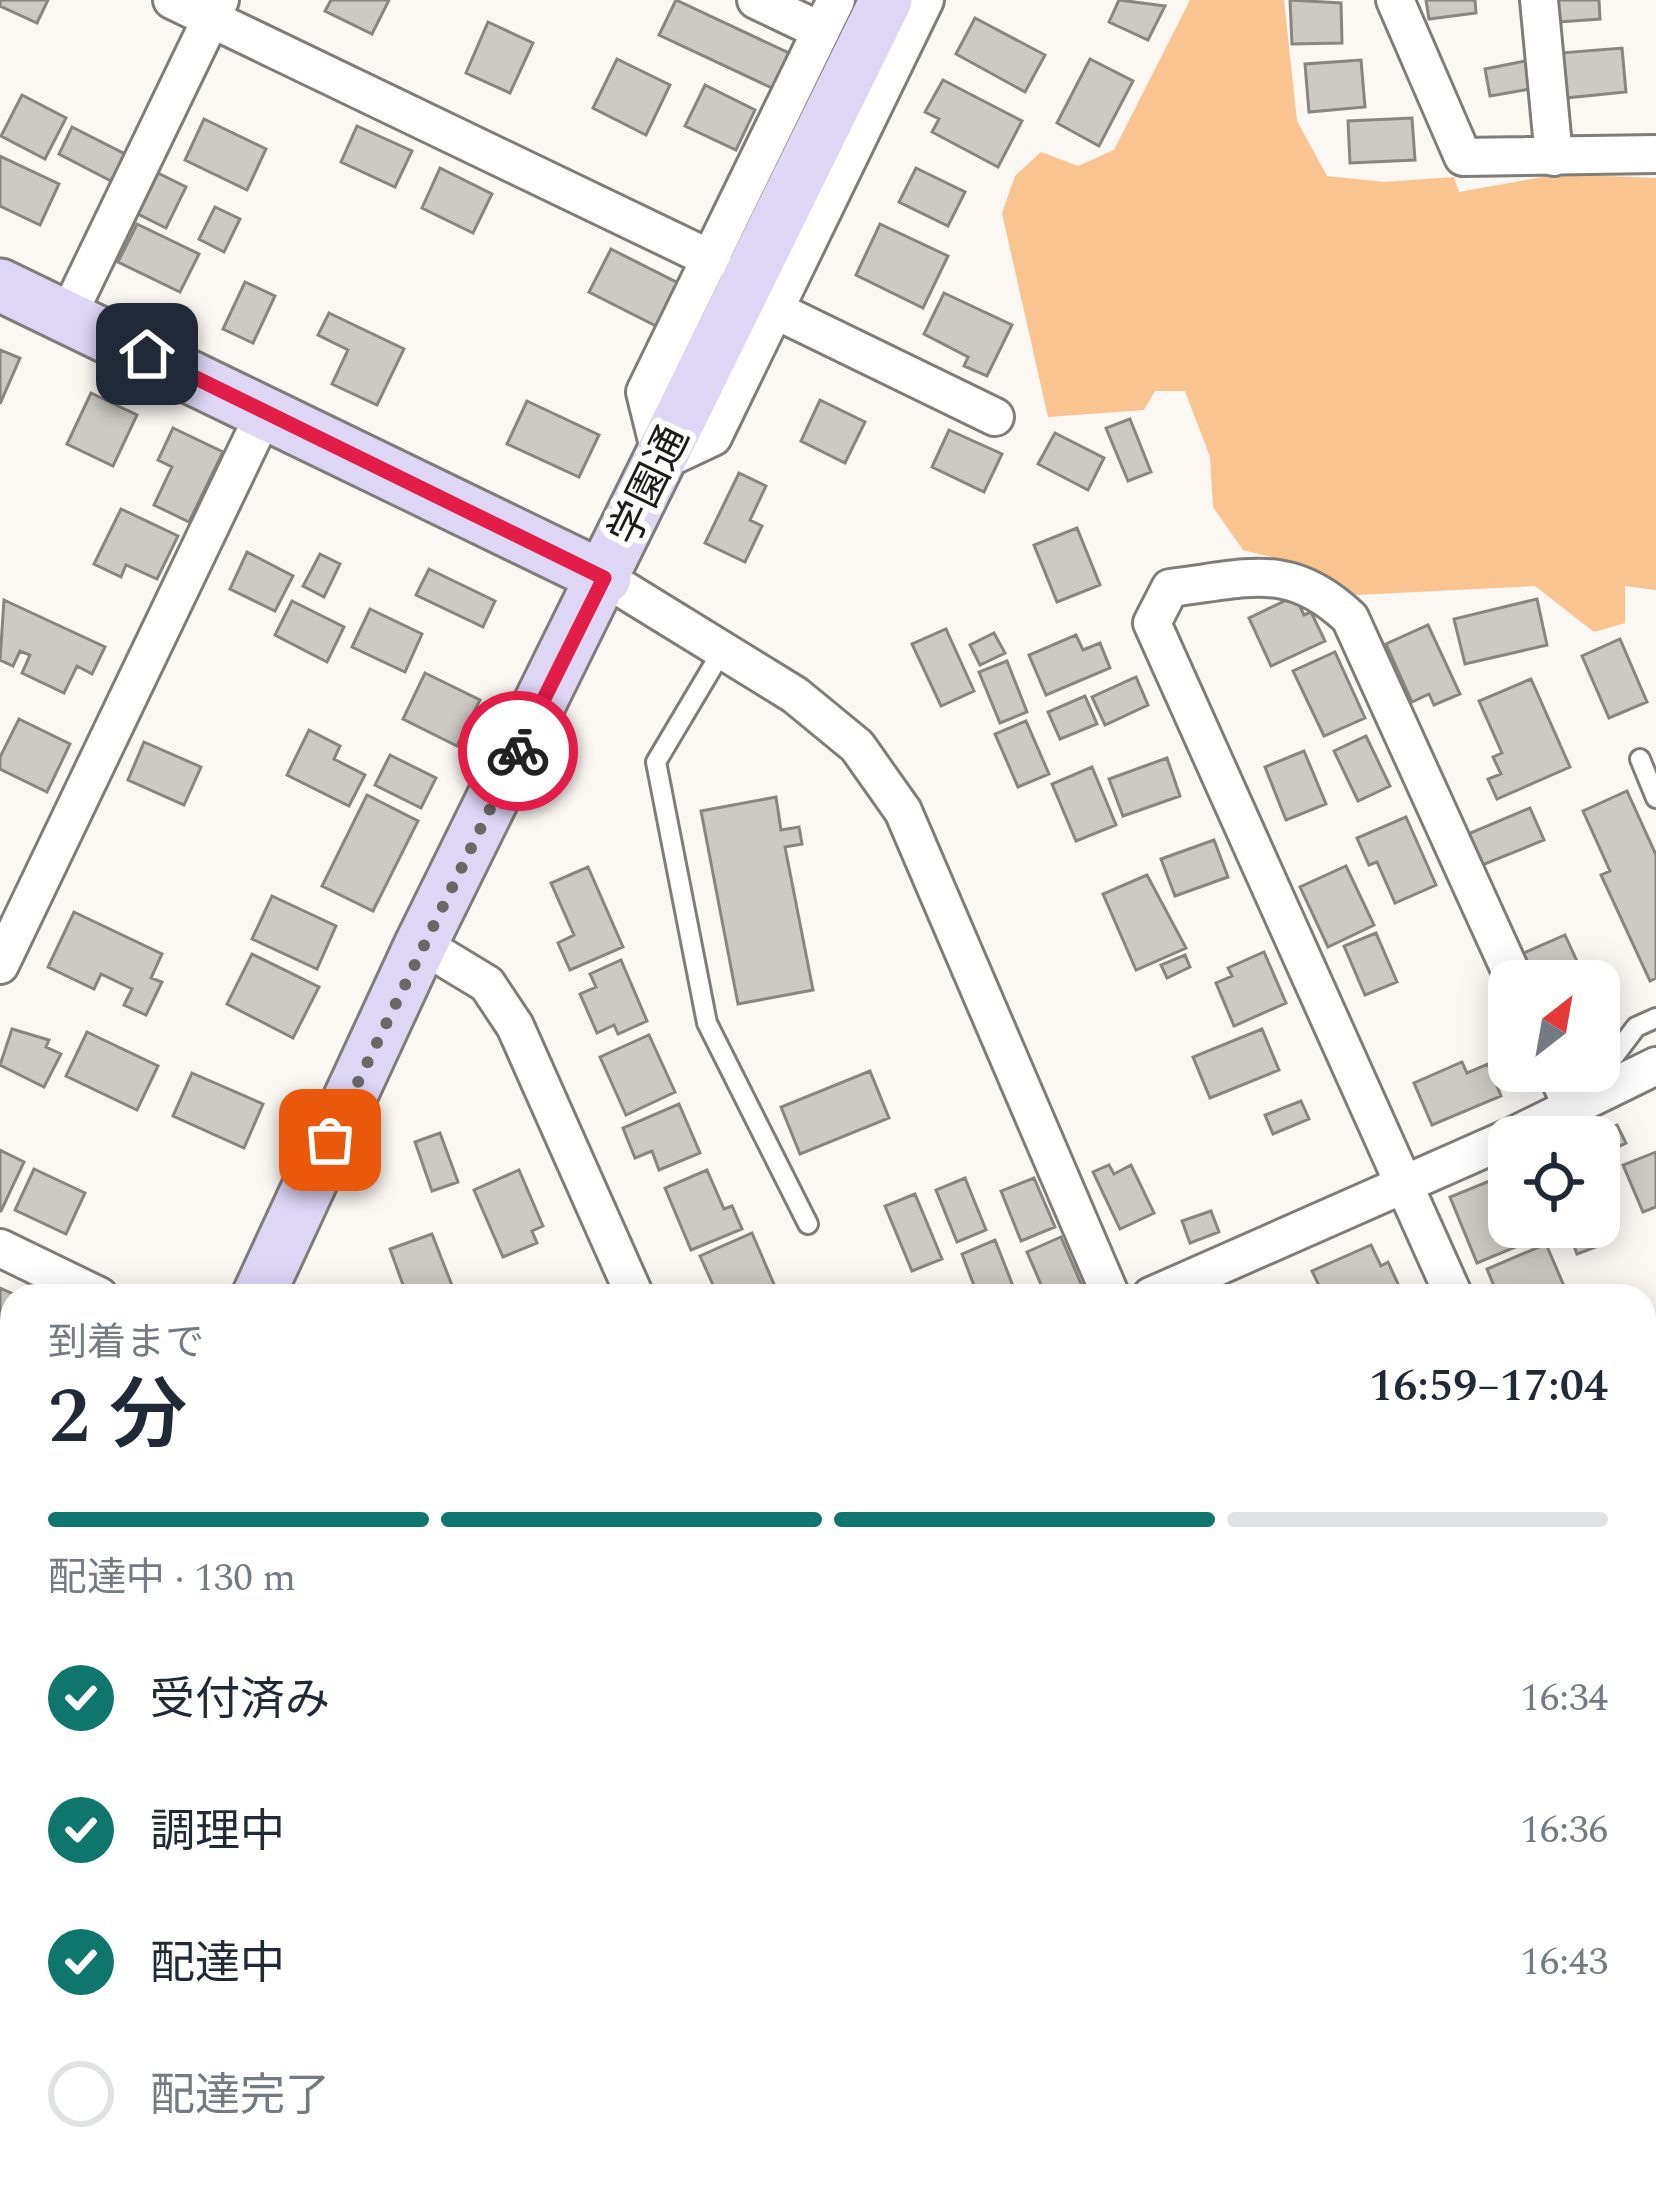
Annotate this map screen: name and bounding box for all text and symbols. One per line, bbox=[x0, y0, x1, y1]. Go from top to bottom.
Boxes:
pin bbox=[96, 303, 198, 405]
icon: home bbox=[114, 321, 180, 387]
street label: 学園通 bbox=[594, 416, 706, 556]
courier bbox=[458, 691, 578, 811]
icon: bike bbox=[485, 718, 551, 784]
north arrow bbox=[1488, 960, 1620, 1092]
map controls bbox=[1488, 960, 1620, 1248]
pin bbox=[279, 1089, 381, 1191]
icon: bag bbox=[297, 1107, 363, 1173]
button: locate bbox=[1488, 1116, 1620, 1248]
text: 到着まで bbox=[48, 1314, 204, 1373]
text: 16:59–17:04 bbox=[1369, 1352, 1608, 1421]
text: 2 分 bbox=[48, 1358, 187, 1477]
text: 配達中 · 130 m bbox=[48, 1549, 296, 1608]
icon: check bbox=[48, 1665, 114, 1731]
text: 受付済み bbox=[150, 1666, 330, 1735]
text: 16:34 bbox=[1520, 1669, 1608, 1728]
icon: check bbox=[48, 1797, 114, 1863]
text: 調理中 bbox=[150, 1798, 285, 1867]
text: 16:36 bbox=[1520, 1801, 1608, 1860]
icon: check bbox=[48, 1929, 114, 1995]
text: 配達中 bbox=[150, 1930, 285, 1999]
text: 16:43 bbox=[1520, 1933, 1608, 1992]
text: 配達完了 bbox=[150, 2062, 330, 2131]

